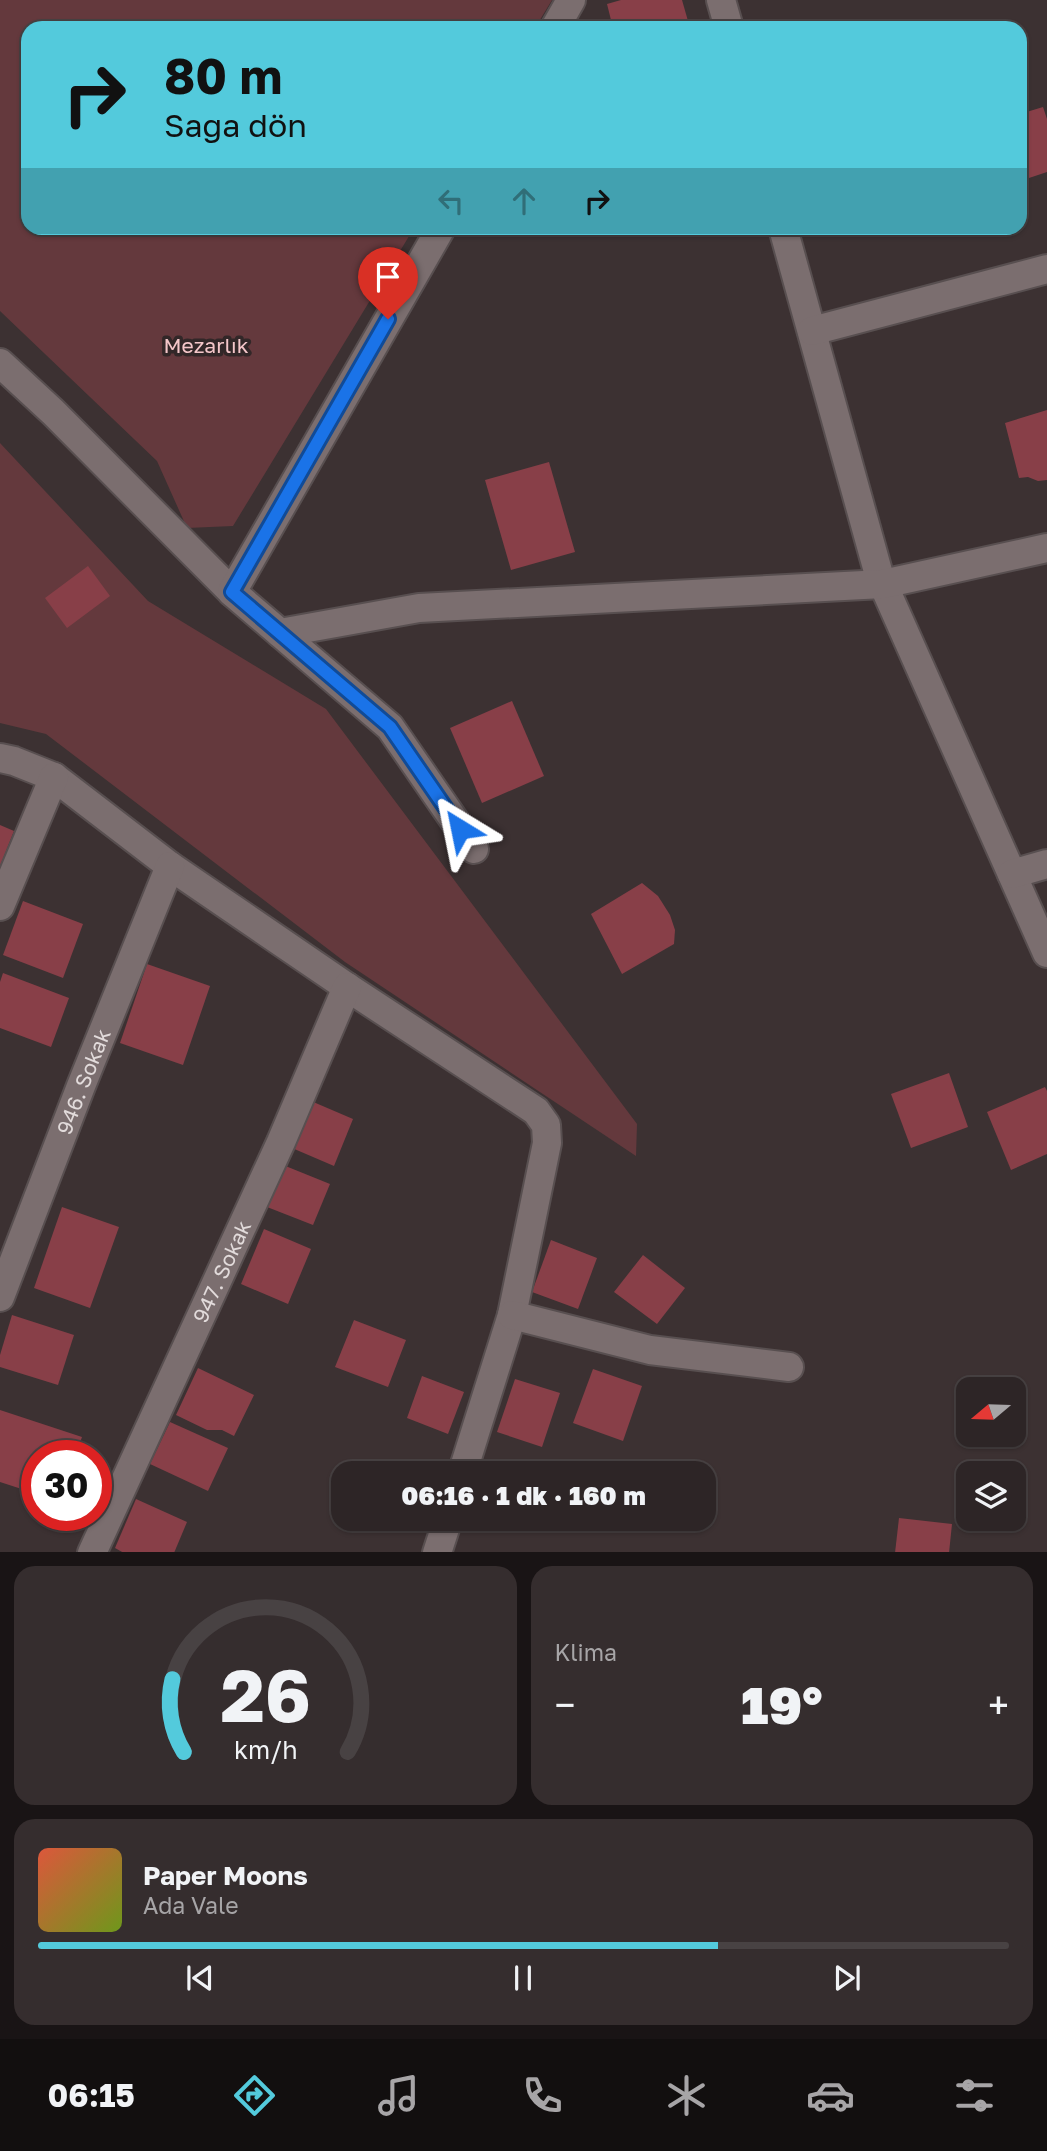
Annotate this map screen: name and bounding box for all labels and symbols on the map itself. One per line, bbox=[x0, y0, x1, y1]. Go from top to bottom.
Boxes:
pin bbox=[358, 247, 418, 319]
park label: Mezarlık bbox=[163, 332, 249, 358]
position arrow bbox=[423, 792, 497, 866]
street label: 946. Sokak bbox=[51, 1025, 116, 1138]
street label: 947. Sokak bbox=[187, 1216, 256, 1327]
north arrow bbox=[956, 1377, 1026, 1447]
speed limit sign: 30 bbox=[21, 1440, 112, 1531]

